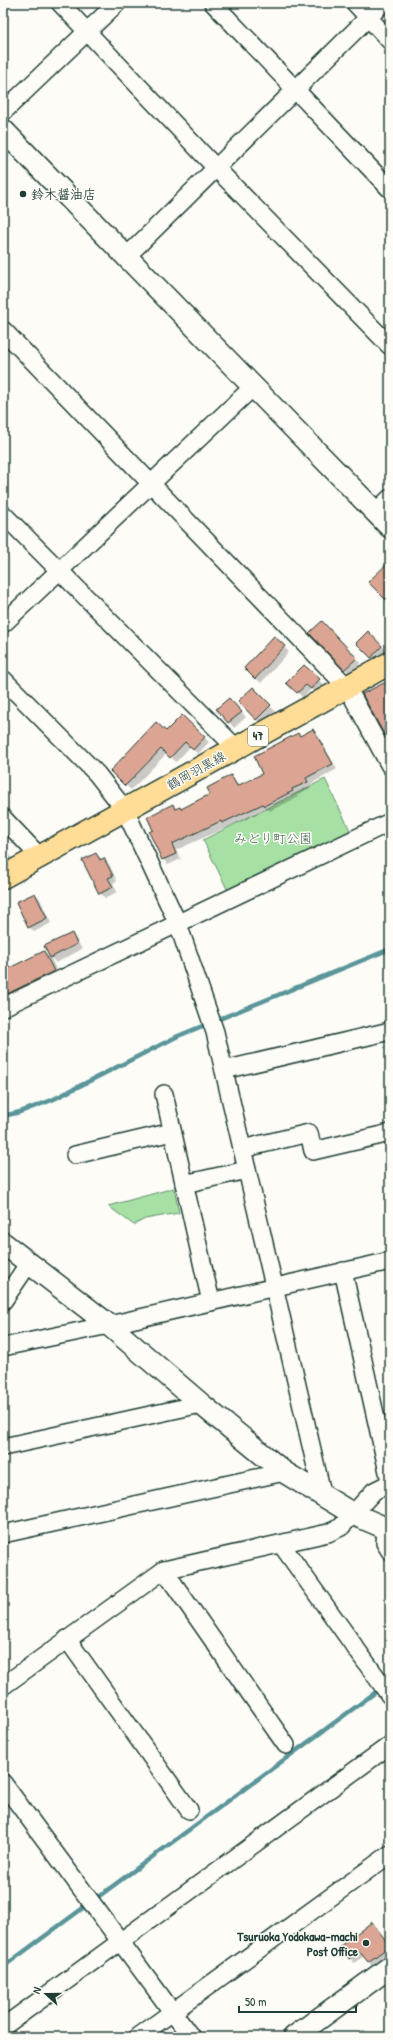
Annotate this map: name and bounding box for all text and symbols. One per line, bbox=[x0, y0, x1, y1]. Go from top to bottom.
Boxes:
place label: 鈴木醤油店 bbox=[31, 185, 96, 203]
marker: 鈴木醤油店 bbox=[18, 189, 28, 199]
road number: 47 bbox=[248, 726, 268, 746]
street label: 鶴岡羽黒線 bbox=[163, 746, 230, 794]
park label: みどり町公園 bbox=[234, 829, 312, 847]
place label: Tsuruoka Yodokawa-machi Post Office bbox=[236, 1927, 359, 1960]
marker: Tsuruoka Yodokawa-machi Post Office bbox=[361, 1938, 371, 1948]
north arrow bbox=[26, 1974, 66, 2014]
text: N bbox=[29, 1985, 44, 1996]
scale bar bbox=[239, 1988, 356, 2014]
text: 50 m bbox=[245, 1993, 266, 2010]

